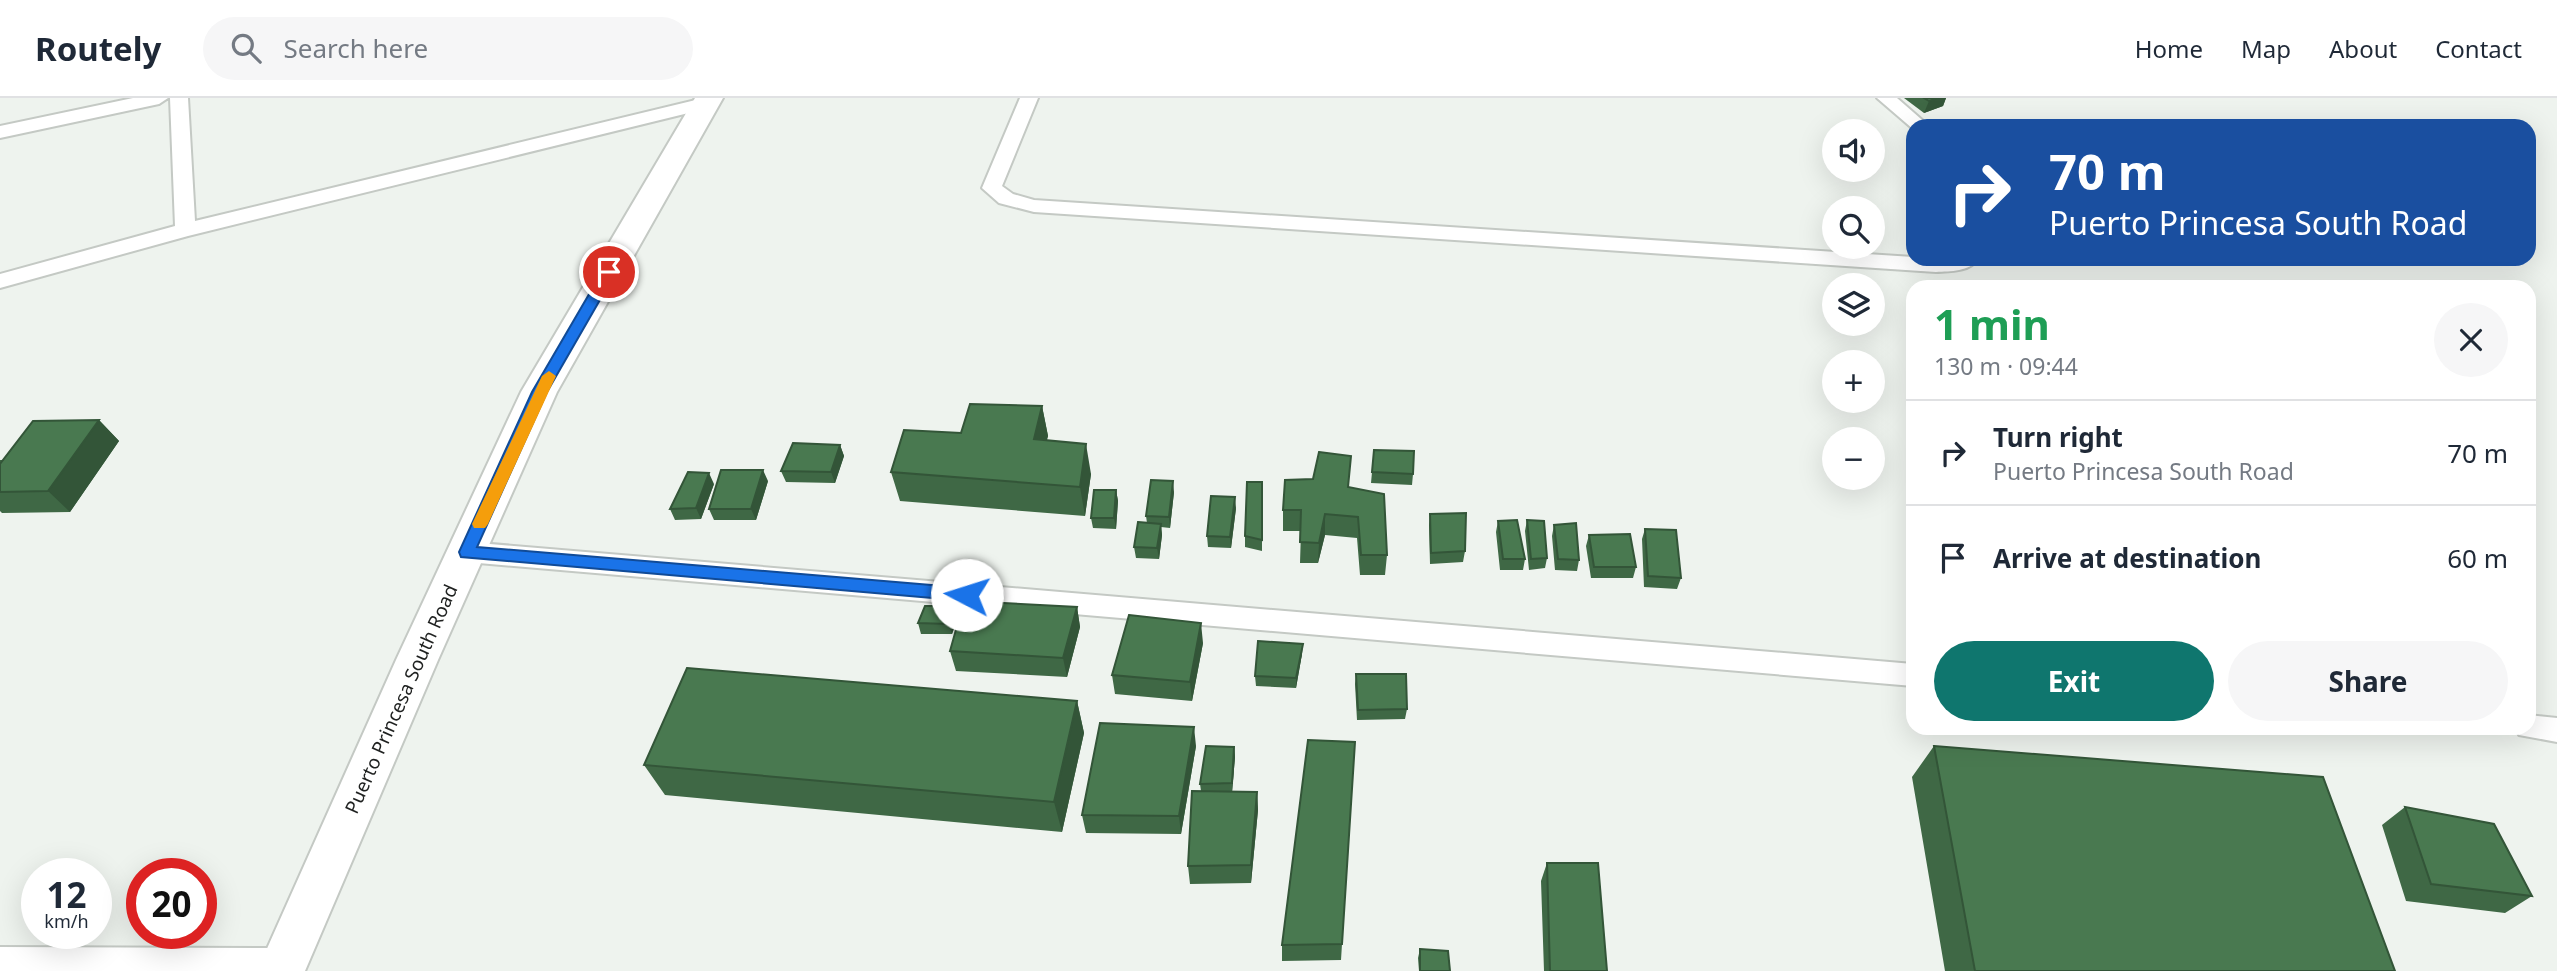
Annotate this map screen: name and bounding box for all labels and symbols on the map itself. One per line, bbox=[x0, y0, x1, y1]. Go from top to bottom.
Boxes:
pin bbox=[579, 242, 639, 302]
position arrow bbox=[930, 558, 1004, 632]
street label: Puerto Princesa South Road bbox=[339, 580, 463, 818]
speed limit sign: 20 bbox=[126, 858, 217, 949]

